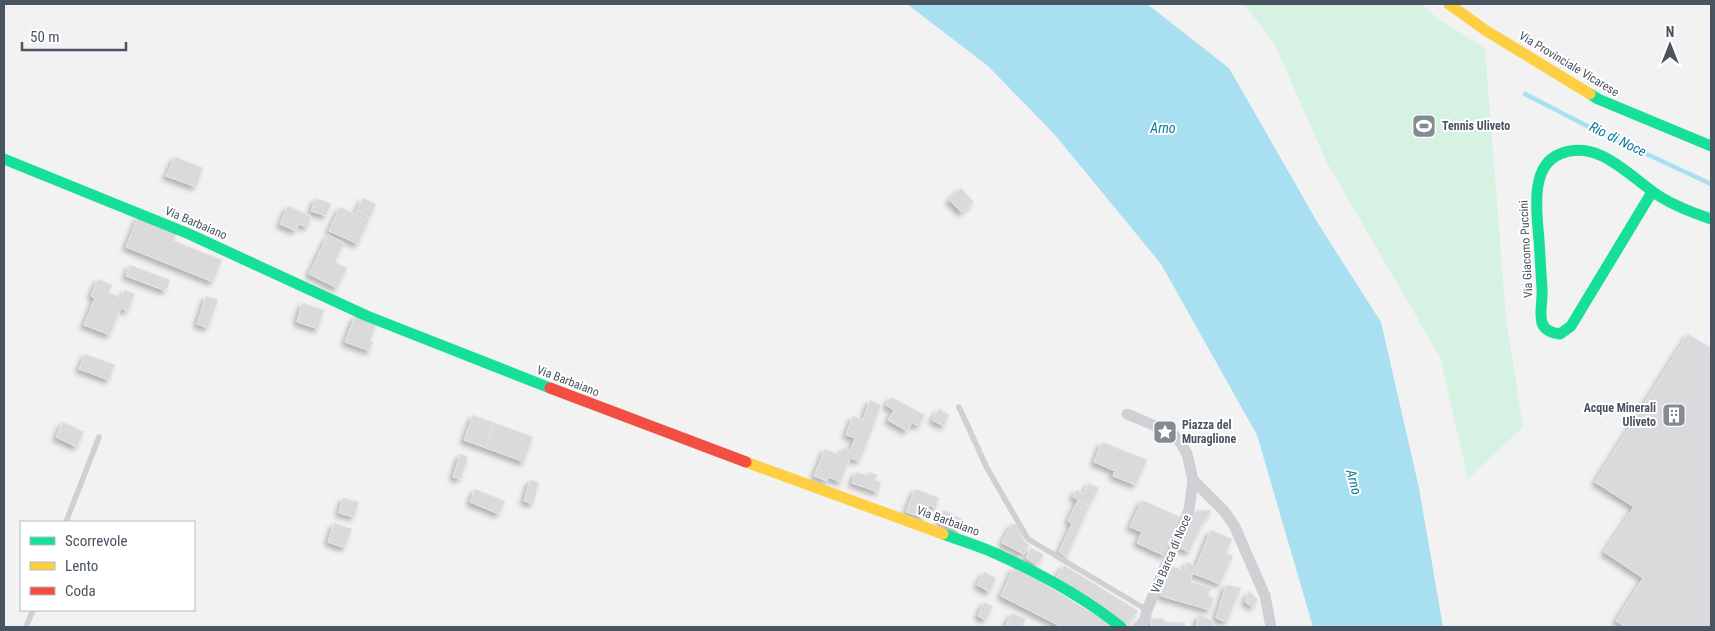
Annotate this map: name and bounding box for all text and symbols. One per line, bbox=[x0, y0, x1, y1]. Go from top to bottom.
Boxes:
scale bar bbox=[22, 20, 126, 52]
north arrow bbox=[1645, 20, 1695, 70]
text: N bbox=[1666, 24, 1674, 40]
text: 50 m bbox=[30, 28, 60, 46]
street label: Via Provinciale Vicarese bbox=[1517, 29, 1622, 100]
sports icon: Tennis Uliveto bbox=[1411, 113, 1437, 139]
water label: Rio di Noce bbox=[1587, 118, 1649, 160]
place label: Tennis Uliveto bbox=[1442, 119, 1510, 133]
water label: Arno bbox=[1149, 120, 1176, 136]
street label: Via Giacomo Puccini bbox=[1516, 200, 1536, 298]
street label: Via Barbaiano bbox=[163, 204, 229, 242]
street label: Via Barbaiano bbox=[535, 363, 601, 399]
place label: Acque Minerali Uliveto bbox=[1584, 401, 1656, 429]
building icon: Acque Minerali Uliveto bbox=[1661, 402, 1687, 428]
place label: Piazza del Muraglione bbox=[1182, 418, 1236, 446]
place icon: Piazza del Muraglione bbox=[1152, 419, 1178, 445]
water label: Arno bbox=[1343, 467, 1365, 496]
street label: Via Barbaiano bbox=[915, 503, 981, 539]
street label: Via Barca di Noce bbox=[1148, 512, 1194, 595]
legend bbox=[20, 521, 195, 611]
text: Scorrevole bbox=[65, 532, 127, 550]
text: Lento bbox=[65, 557, 98, 575]
text: Coda bbox=[65, 582, 96, 600]

